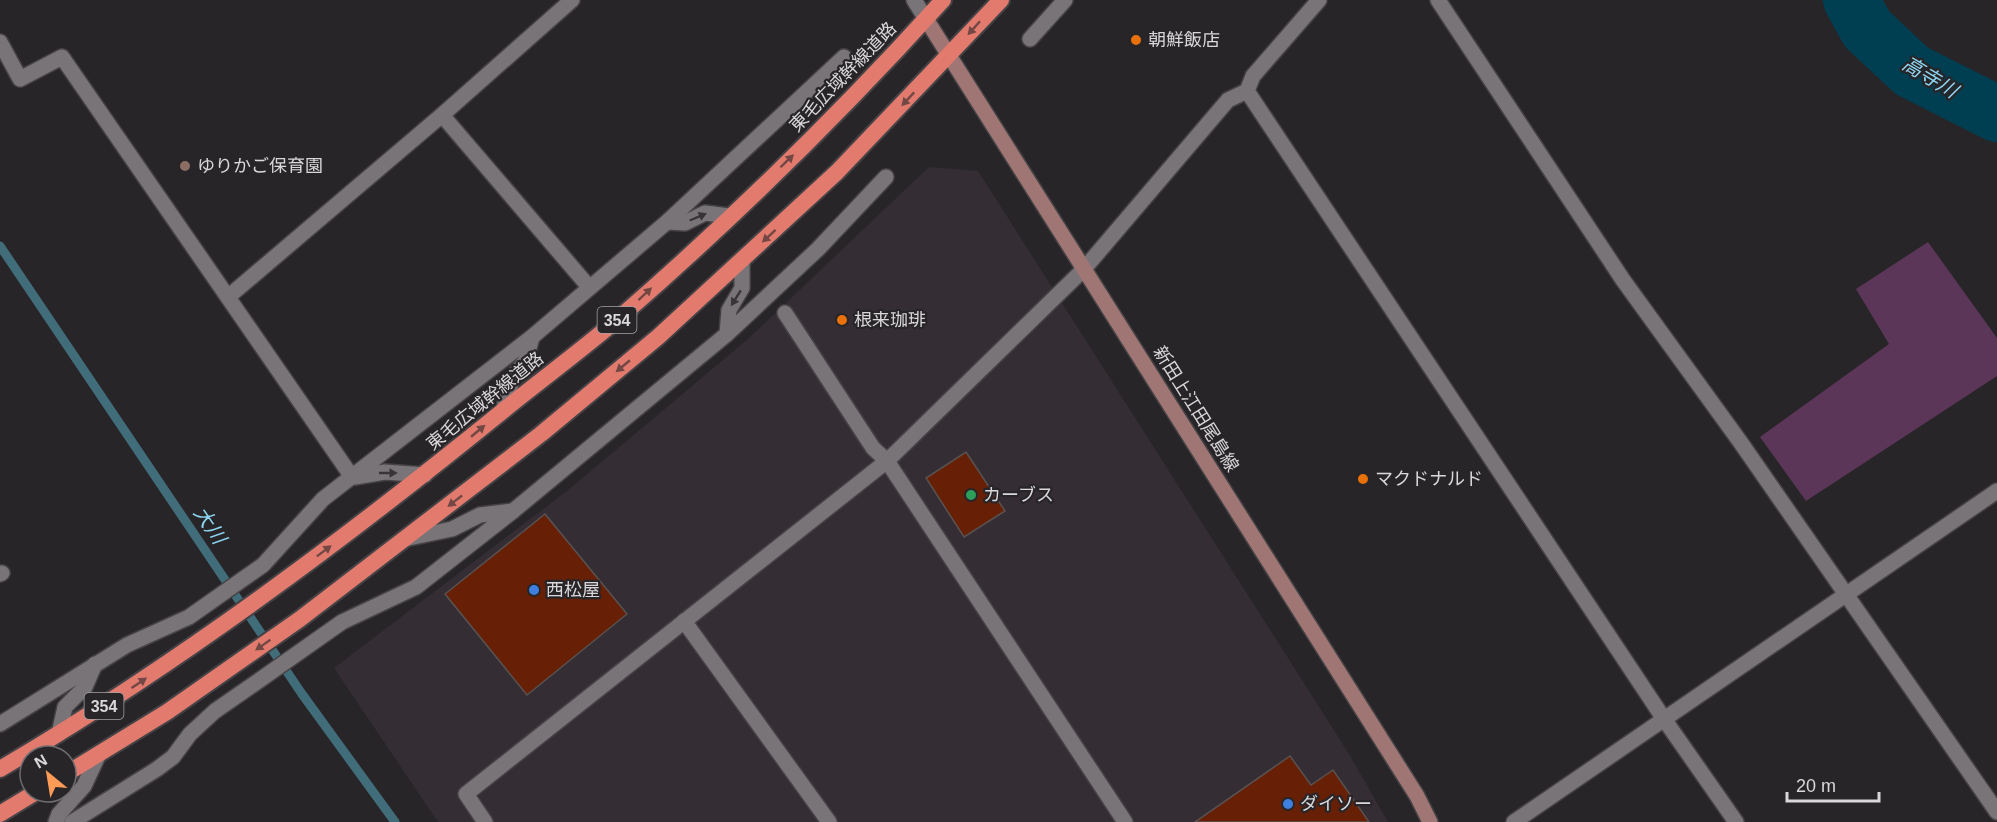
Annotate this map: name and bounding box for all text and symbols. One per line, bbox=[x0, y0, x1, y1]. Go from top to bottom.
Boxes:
street label: 東毛広域幹線道路 bbox=[786, 18, 900, 136]
one-way arrow bbox=[967, 20, 981, 35]
place label: 朝鮮飯店 bbox=[1148, 30, 1220, 50]
marker: 朝鮮飯店 bbox=[1129, 33, 1143, 47]
water label: 高寺川 bbox=[1899, 52, 1963, 103]
one-way arrow bbox=[901, 92, 915, 107]
one-way arrow bbox=[780, 154, 795, 168]
place label: ゆりかご保育園 bbox=[197, 156, 323, 176]
marker: ゆりかご保育園 bbox=[178, 159, 192, 173]
one-way arrow bbox=[689, 212, 707, 222]
one-way arrow bbox=[762, 229, 777, 243]
one-way arrow bbox=[637, 288, 652, 301]
one-way arrow bbox=[731, 290, 742, 306]
road number: 354 bbox=[598, 307, 636, 333]
place label: 根来珈琲 bbox=[854, 310, 926, 330]
marker: 根来珈琲 bbox=[835, 313, 849, 327]
street label: 新田上江田尾島線 bbox=[1149, 343, 1243, 475]
street label: 東毛広域幹線道路 bbox=[423, 348, 547, 454]
one-way arrow bbox=[616, 359, 631, 371]
one-way arrow bbox=[471, 426, 486, 438]
one-way arrow bbox=[379, 468, 398, 478]
place label: マクドナルド bbox=[1375, 469, 1483, 489]
marker: マクドナルド bbox=[1356, 472, 1370, 486]
place label: カーブス bbox=[983, 485, 1054, 505]
marker: カーブス bbox=[964, 488, 978, 502]
one-way arrow bbox=[448, 495, 463, 507]
water label: 大川 bbox=[190, 502, 231, 549]
one-way arrow bbox=[317, 545, 332, 557]
place label: 西松屋 bbox=[546, 580, 600, 600]
marker: 西松屋 bbox=[527, 583, 541, 597]
one-way arrow bbox=[256, 639, 272, 651]
one-way arrow bbox=[131, 678, 147, 689]
road number: 354 bbox=[84, 693, 124, 719]
north arrow bbox=[18, 744, 78, 804]
text: N bbox=[31, 751, 50, 772]
scale bar bbox=[1787, 765, 1878, 803]
text: 20 m bbox=[1796, 776, 1836, 796]
place label: ダイソー bbox=[1300, 794, 1372, 814]
marker: ダイソー bbox=[1281, 797, 1295, 811]

